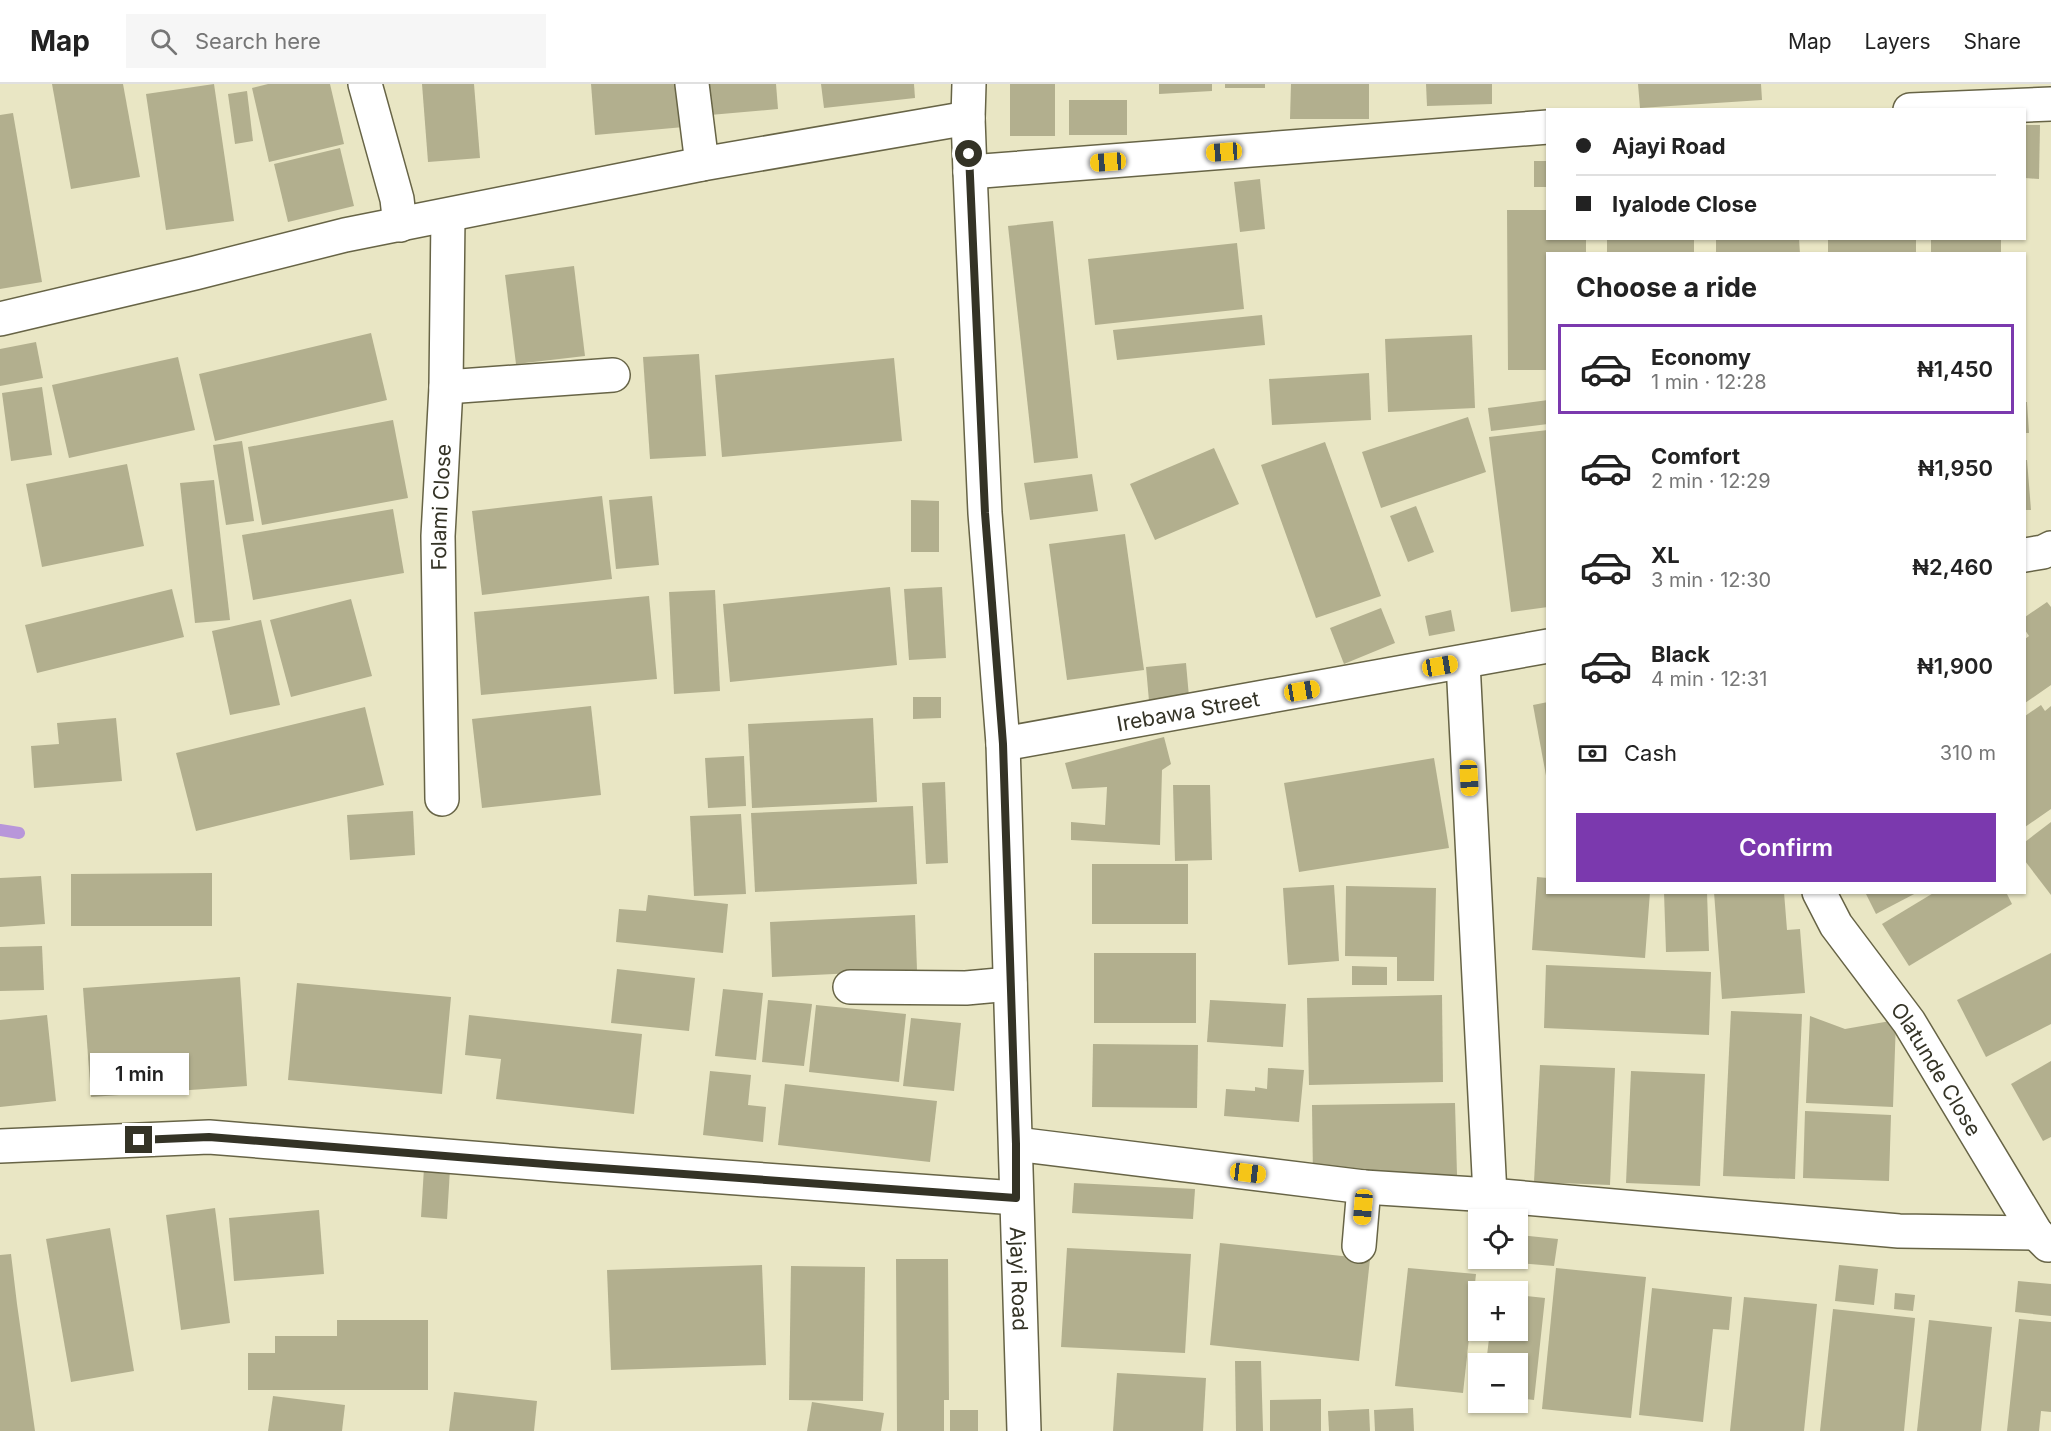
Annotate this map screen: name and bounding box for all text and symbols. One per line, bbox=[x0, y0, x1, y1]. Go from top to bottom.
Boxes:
search box bbox=[126, 14, 546, 68]
text: Map bbox=[30, 24, 90, 58]
icon: search bbox=[147, 25, 180, 58]
text: Search here bbox=[195, 28, 321, 54]
text: Map bbox=[1788, 29, 1832, 54]
text: Layers bbox=[1865, 29, 1931, 54]
text: Share bbox=[1964, 29, 2021, 54]
text: Ajayi Road bbox=[1612, 133, 1726, 159]
route start bbox=[955, 140, 982, 167]
car bbox=[1205, 142, 1243, 162]
car bbox=[1089, 152, 1127, 172]
text: Iyalode Close bbox=[1612, 191, 1757, 217]
text: Choose a ride bbox=[1576, 271, 1757, 304]
icon: car bbox=[1579, 342, 1633, 396]
text: Economy bbox=[1651, 344, 1751, 370]
text: ₦1,450 bbox=[1917, 356, 1993, 382]
text: 1 min · 12:28 bbox=[1651, 370, 1767, 394]
icon: car bbox=[1579, 441, 1633, 495]
street label: Folami Close bbox=[425, 443, 455, 571]
text: Comfort bbox=[1651, 443, 1740, 469]
text: ₦1,950 bbox=[1918, 455, 1993, 481]
text: 2 min · 12:29 bbox=[1651, 469, 1771, 493]
icon: car bbox=[1579, 540, 1633, 594]
text: XL bbox=[1651, 542, 1680, 568]
text: ₦2,460 bbox=[1912, 554, 1993, 580]
text: 3 min · 12:30 bbox=[1651, 568, 1771, 592]
icon: car bbox=[1579, 639, 1633, 693]
text: Black bbox=[1651, 641, 1710, 667]
text: ₦1,900 bbox=[1917, 653, 1993, 679]
car bbox=[1421, 654, 1459, 678]
text: 4 min · 12:31 bbox=[1651, 667, 1767, 691]
car bbox=[1283, 679, 1321, 703]
street label: Irebawa Street bbox=[1115, 686, 1261, 736]
icon: cash bbox=[1576, 737, 1609, 770]
text: Cash bbox=[1624, 740, 1677, 766]
text: 310 m bbox=[1940, 741, 1996, 765]
car bbox=[1459, 760, 1479, 796]
button: Confirm bbox=[1576, 813, 1996, 882]
street label: Olatunde Close bbox=[1886, 997, 1987, 1140]
callout: 1 min bbox=[90, 1053, 188, 1095]
text: 1 min bbox=[115, 1062, 164, 1086]
route end bbox=[125, 1126, 152, 1153]
car bbox=[1229, 1162, 1267, 1184]
car bbox=[1352, 1188, 1374, 1226]
map controls bbox=[1468, 1209, 1528, 1413]
button: locate bbox=[1468, 1209, 1528, 1269]
street label: Ajayi Road bbox=[1005, 1226, 1033, 1331]
button: + bbox=[1468, 1281, 1528, 1341]
button: − bbox=[1468, 1353, 1528, 1413]

